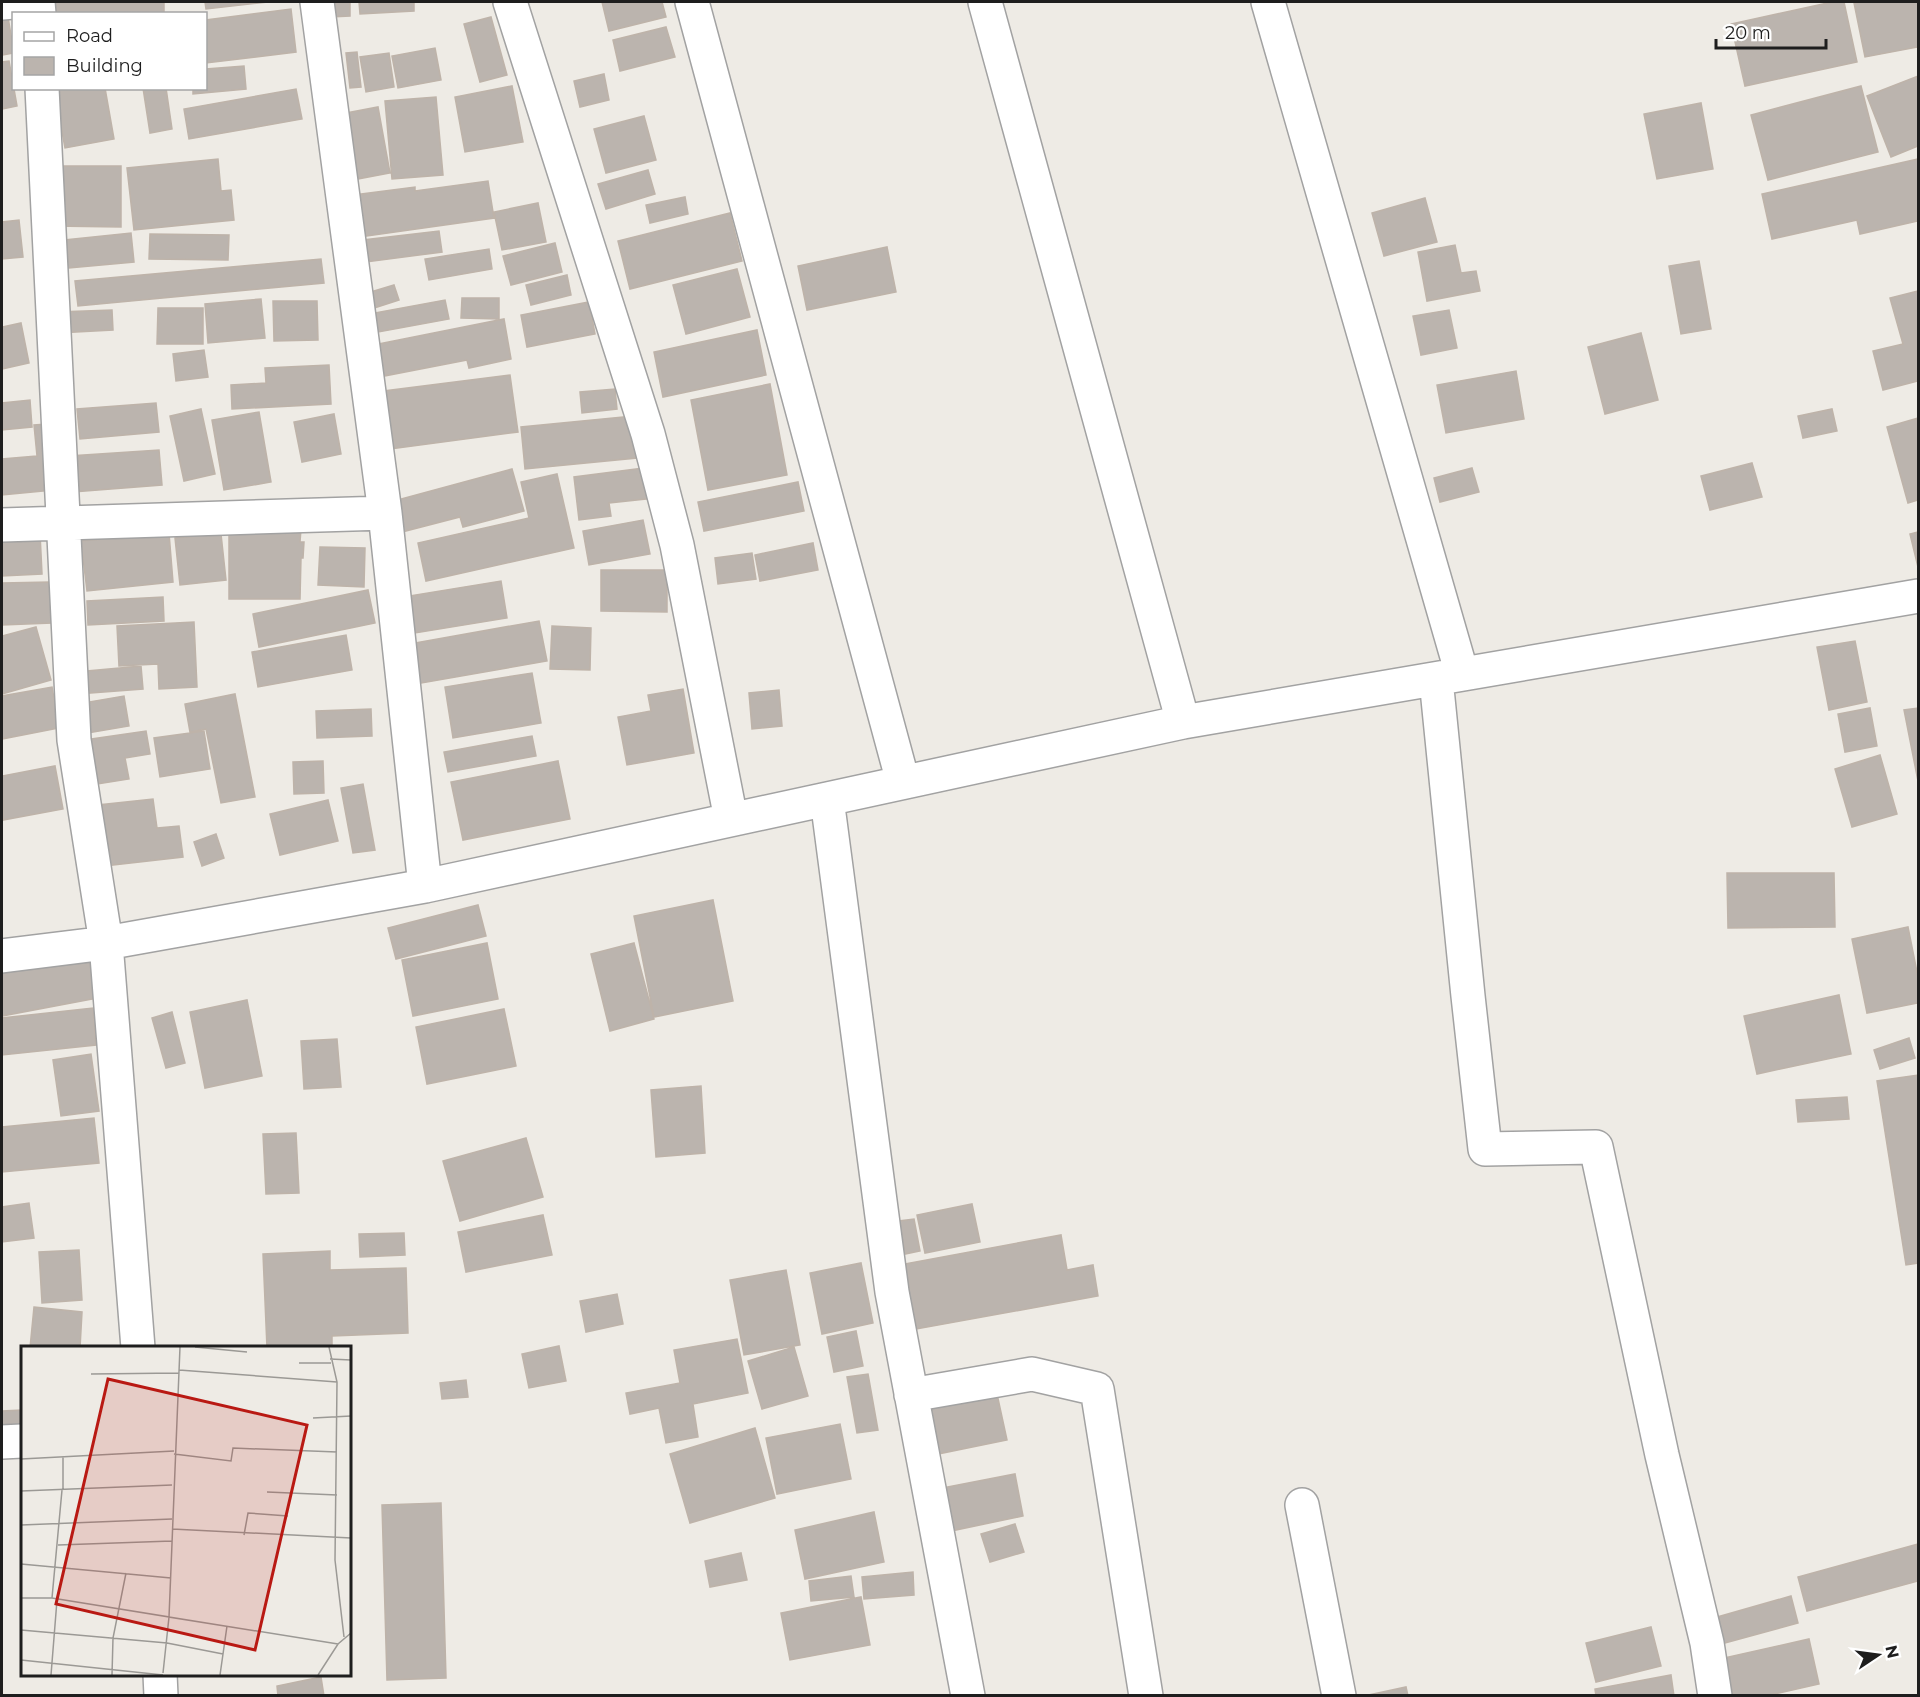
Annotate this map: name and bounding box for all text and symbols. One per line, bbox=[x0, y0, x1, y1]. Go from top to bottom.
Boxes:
legend bbox=[12, 12, 207, 90]
scale bar bbox=[1716, 12, 1826, 50]
text: 20 m bbox=[1725, 22, 1771, 44]
text: Road bbox=[66, 25, 113, 47]
text: Building bbox=[66, 55, 143, 77]
inset map bbox=[21, 1346, 351, 1676]
north arrow bbox=[1848, 1625, 1908, 1685]
text: N bbox=[1881, 1643, 1903, 1660]

